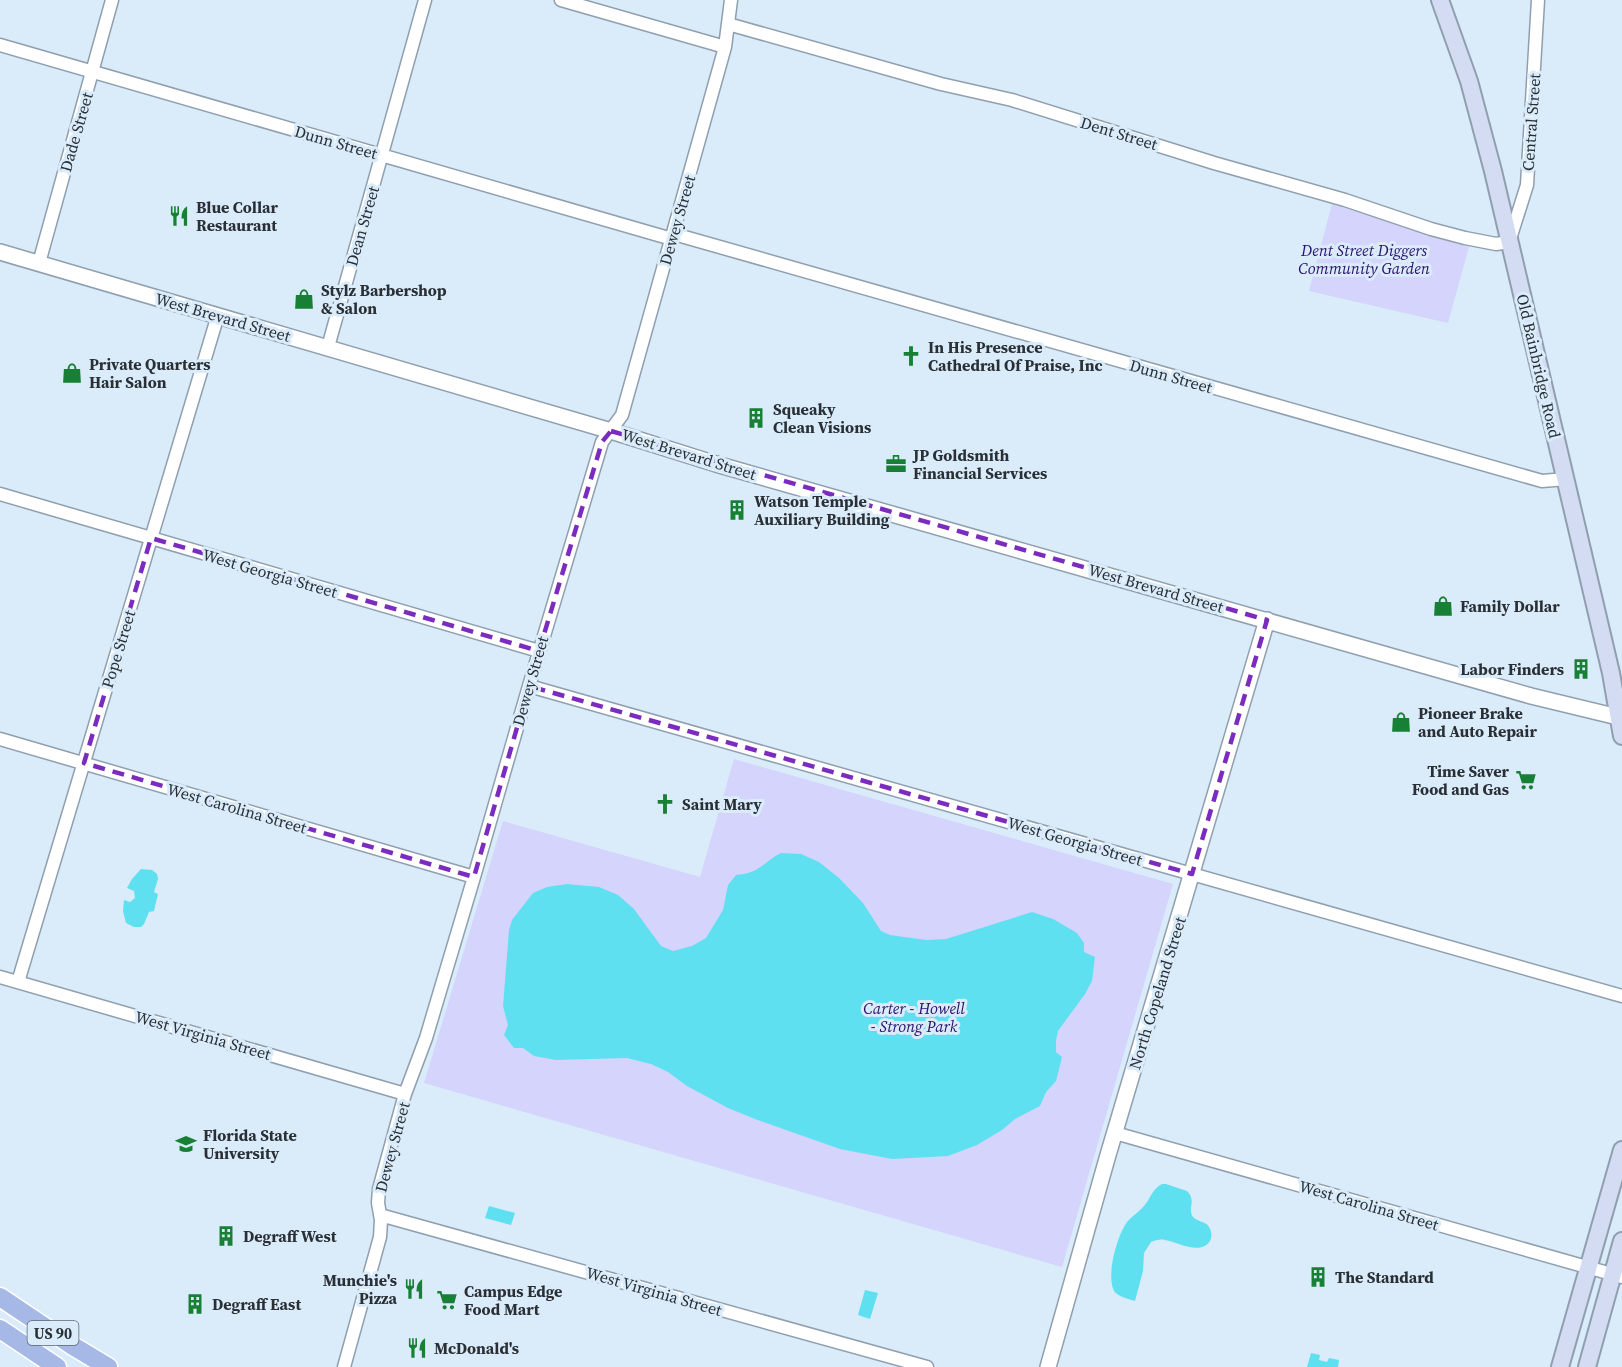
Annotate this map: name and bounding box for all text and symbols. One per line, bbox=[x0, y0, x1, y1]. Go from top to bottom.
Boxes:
street label: Central Street bbox=[1517, 72, 1545, 171]
street label: Dade Street bbox=[54, 89, 98, 174]
street label: Dent Street bbox=[1078, 111, 1161, 155]
street label: Dunn Street bbox=[292, 120, 381, 165]
street label: Dewey Street bbox=[654, 172, 701, 268]
street label: Dean Street bbox=[340, 183, 384, 269]
place label: Blue Collar Restaurant bbox=[196, 196, 278, 236]
restaurant icon: Blue Collar Restaurant bbox=[167, 204, 191, 228]
park label: Dent Street Diggers Community Garden bbox=[1298, 239, 1430, 279]
place label: Stylz Barbershop & Salon bbox=[321, 279, 447, 319]
street label: West Brevard Street bbox=[153, 287, 294, 347]
shop icon: Stylz Barbershop & Salon bbox=[292, 287, 316, 311]
street label: Old Bainbridge Road bbox=[1512, 292, 1566, 440]
place label: In His Presence Cathedral Of Praise, Inc bbox=[928, 336, 1103, 376]
church icon: In His Presence Cathedral Of Praise, Inc bbox=[899, 344, 923, 368]
place label: Private Quarters Hair Salon bbox=[89, 353, 211, 393]
street label: Dunn Street bbox=[1127, 354, 1216, 399]
shop icon: Private Quarters Hair Salon bbox=[60, 361, 84, 385]
place label: Squeaky Clean Visions bbox=[773, 398, 871, 438]
building icon: Squeaky Clean Visions bbox=[744, 406, 768, 430]
street label: West Brevard Street bbox=[619, 423, 760, 485]
place label: JP Goldsmith Financial Services bbox=[912, 444, 1047, 484]
office icon: JP Goldsmith Financial Services bbox=[884, 452, 908, 476]
place label: Watson Temple Auxiliary Building bbox=[754, 490, 890, 530]
building icon: Watson Temple Auxiliary Building bbox=[725, 498, 749, 522]
street label: West Georgia Street bbox=[200, 543, 341, 603]
street label: West Brevard Street bbox=[1086, 558, 1227, 618]
shop icon: Family Dollar bbox=[1431, 594, 1455, 618]
place label: Family Dollar bbox=[1460, 595, 1560, 617]
street label: Pope Street bbox=[96, 607, 140, 691]
street label: Dewey Street bbox=[507, 633, 554, 729]
building icon: Labor Finders bbox=[1569, 657, 1593, 681]
place label: Labor Finders bbox=[1460, 658, 1564, 680]
place label: Pioneer Brake and Auto Repair bbox=[1418, 702, 1537, 742]
shop icon: Pioneer Brake and Auto Repair bbox=[1389, 710, 1413, 734]
place label: Time Saver Food and Gas bbox=[1412, 760, 1510, 800]
supermarket icon: Time Saver Food and Gas bbox=[1514, 768, 1538, 792]
street label: West Carolina Street bbox=[165, 778, 310, 839]
church icon: Saint Mary bbox=[653, 792, 677, 816]
place label: Saint Mary bbox=[682, 793, 762, 815]
street label: West Georgia Street bbox=[1005, 811, 1146, 871]
street label: North Copeland Street bbox=[1123, 913, 1191, 1072]
park label: Carter - Howell - Strong Park bbox=[863, 997, 965, 1037]
street label: West Virginia Street bbox=[133, 1005, 274, 1065]
street label: Dewey Street bbox=[369, 1099, 415, 1195]
place label: Florida State University bbox=[203, 1124, 297, 1164]
school or university icon: Florida State University bbox=[174, 1132, 198, 1156]
street label: West Carolina Street bbox=[1297, 1175, 1442, 1236]
building icon: Degraff West bbox=[214, 1224, 238, 1248]
place label: Degraff West bbox=[243, 1225, 337, 1247]
street label: West Virginia Street bbox=[584, 1261, 725, 1321]
building icon: The Standard bbox=[1306, 1265, 1330, 1289]
place label: The Standard bbox=[1335, 1266, 1434, 1288]
place label: Munchie's Pizza bbox=[323, 1269, 397, 1309]
restaurant icon: Munchie's Pizza bbox=[402, 1277, 426, 1301]
place label: Campus Edge Food Mart bbox=[464, 1280, 562, 1320]
supermarket icon: Campus Edge Food Mart bbox=[435, 1288, 459, 1312]
building icon: Degraff East bbox=[183, 1292, 207, 1316]
place label: Degraff East bbox=[212, 1293, 301, 1315]
road number: US 90 bbox=[28, 1321, 78, 1345]
restaurant icon: McDonald's bbox=[405, 1336, 429, 1360]
place label: McDonald's bbox=[434, 1337, 519, 1359]

